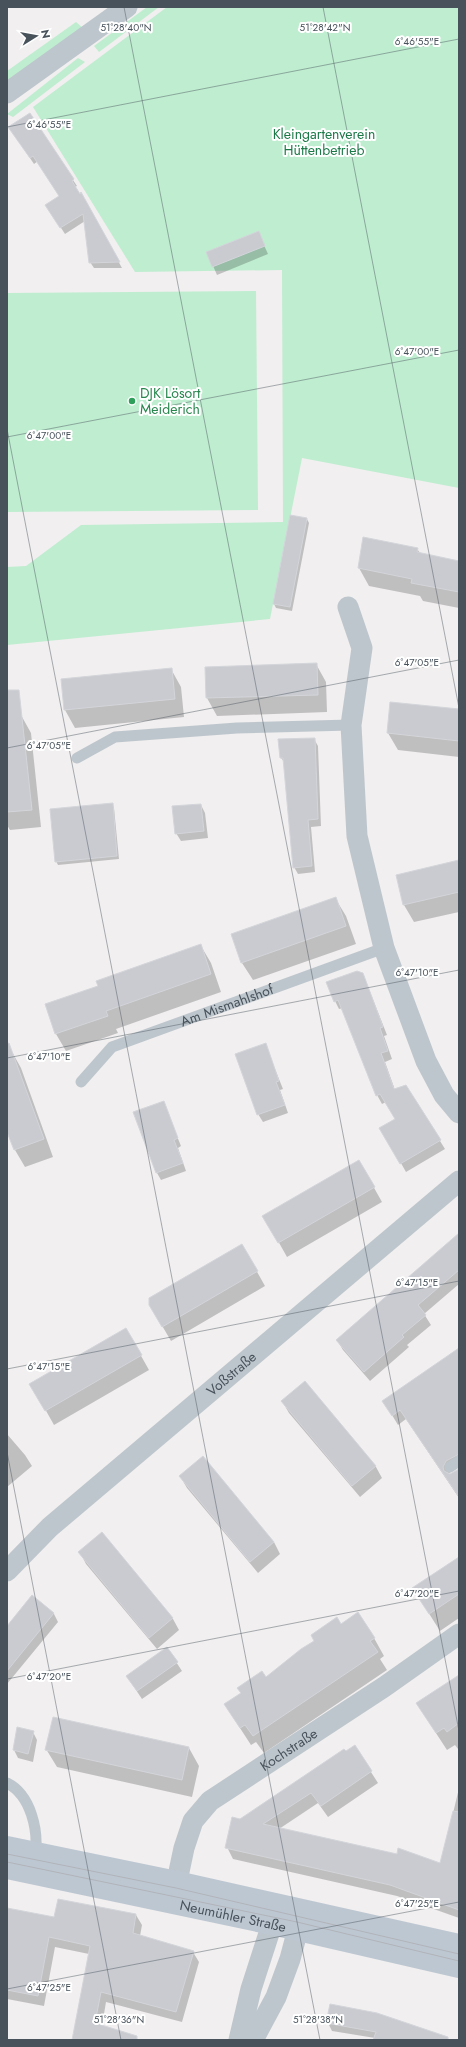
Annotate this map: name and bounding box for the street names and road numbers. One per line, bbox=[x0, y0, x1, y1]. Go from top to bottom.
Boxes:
street label: Am Mismahlshof bbox=[177, 979, 277, 1031]
street label: Voßstraße bbox=[202, 1347, 260, 1400]
street label: Kochstraße bbox=[256, 1723, 321, 1776]
street label: Neumühler Straße bbox=[178, 1895, 288, 1937]

